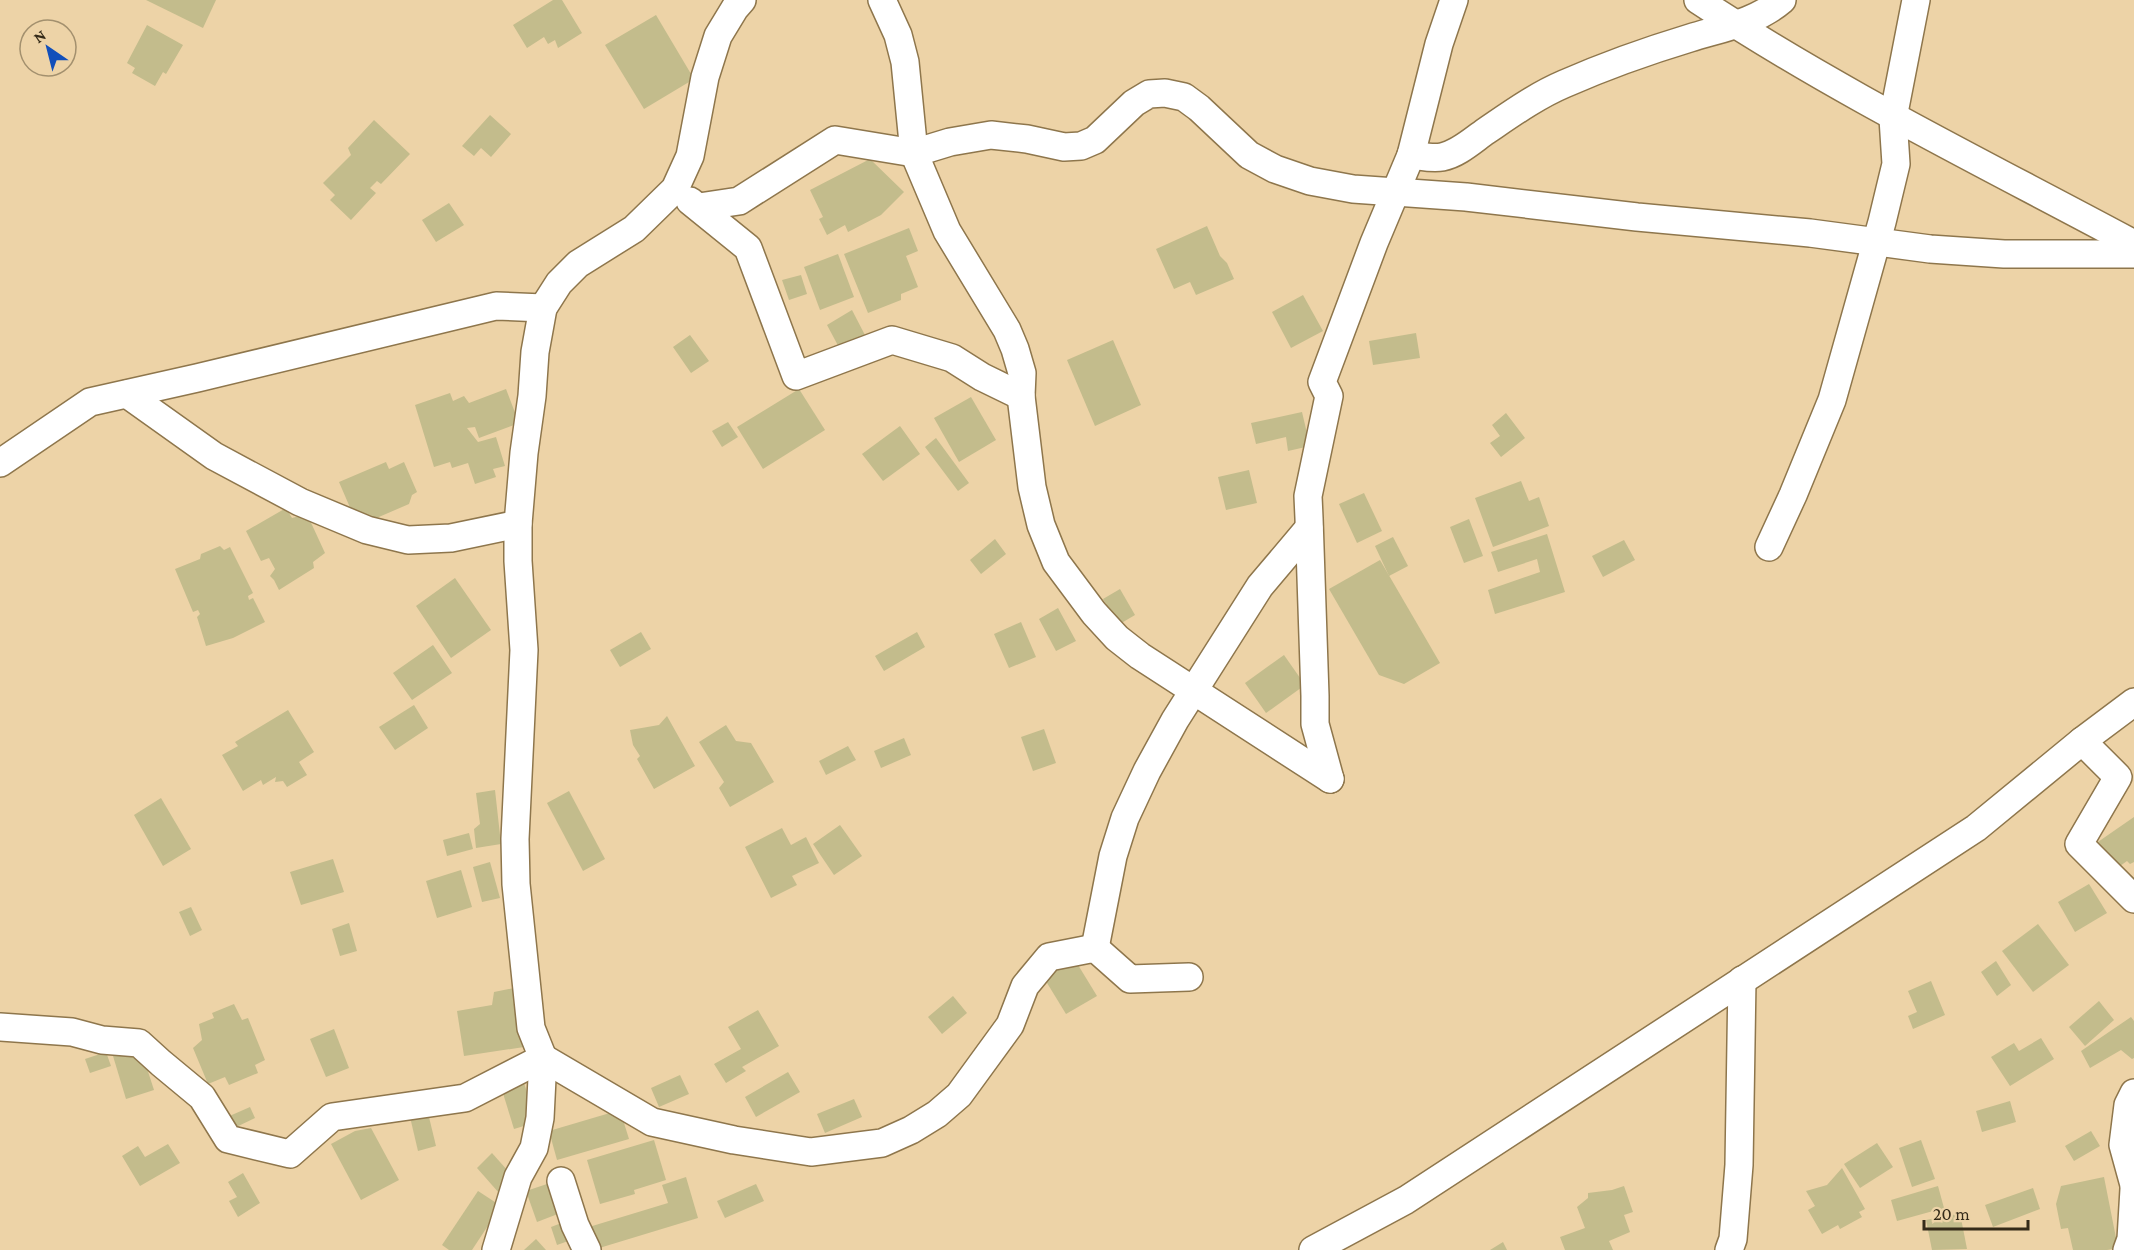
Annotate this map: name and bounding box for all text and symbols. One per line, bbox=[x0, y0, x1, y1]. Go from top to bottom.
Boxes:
north arrow bbox=[18, 18, 78, 78]
text: N bbox=[30, 26, 49, 46]
scale bar bbox=[1924, 1193, 2028, 1231]
text: 20 m bbox=[1933, 1204, 1970, 1224]

